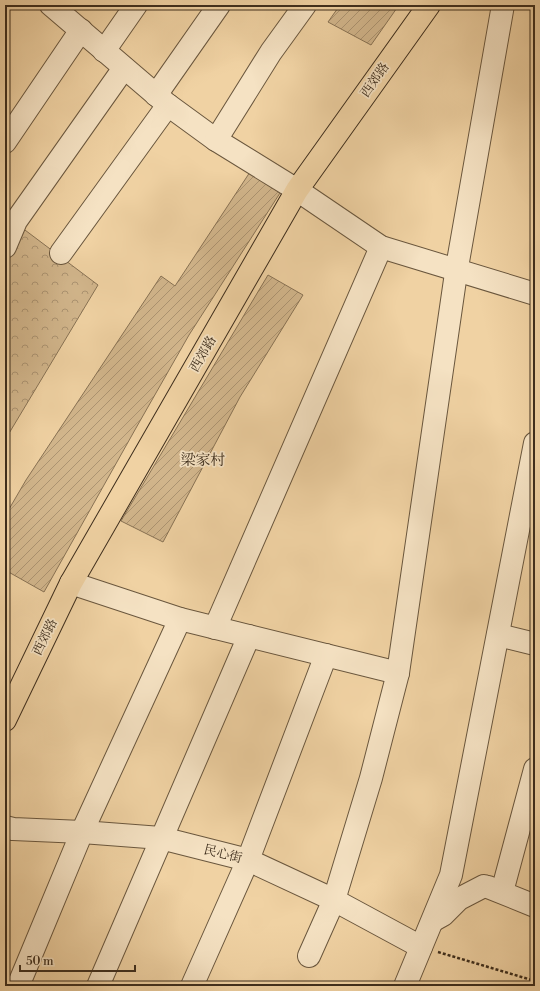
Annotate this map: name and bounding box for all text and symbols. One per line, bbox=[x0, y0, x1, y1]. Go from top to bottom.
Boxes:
street label: 西郊路 bbox=[357, 59, 393, 101]
street label: 西郊路 bbox=[186, 333, 220, 375]
district label: 梁家村 bbox=[180, 451, 226, 470]
street label: 西郊路 bbox=[29, 616, 61, 658]
street label: 民心街 bbox=[202, 842, 244, 866]
scale bar bbox=[20, 947, 135, 973]
text: 50 m bbox=[26, 954, 54, 969]

